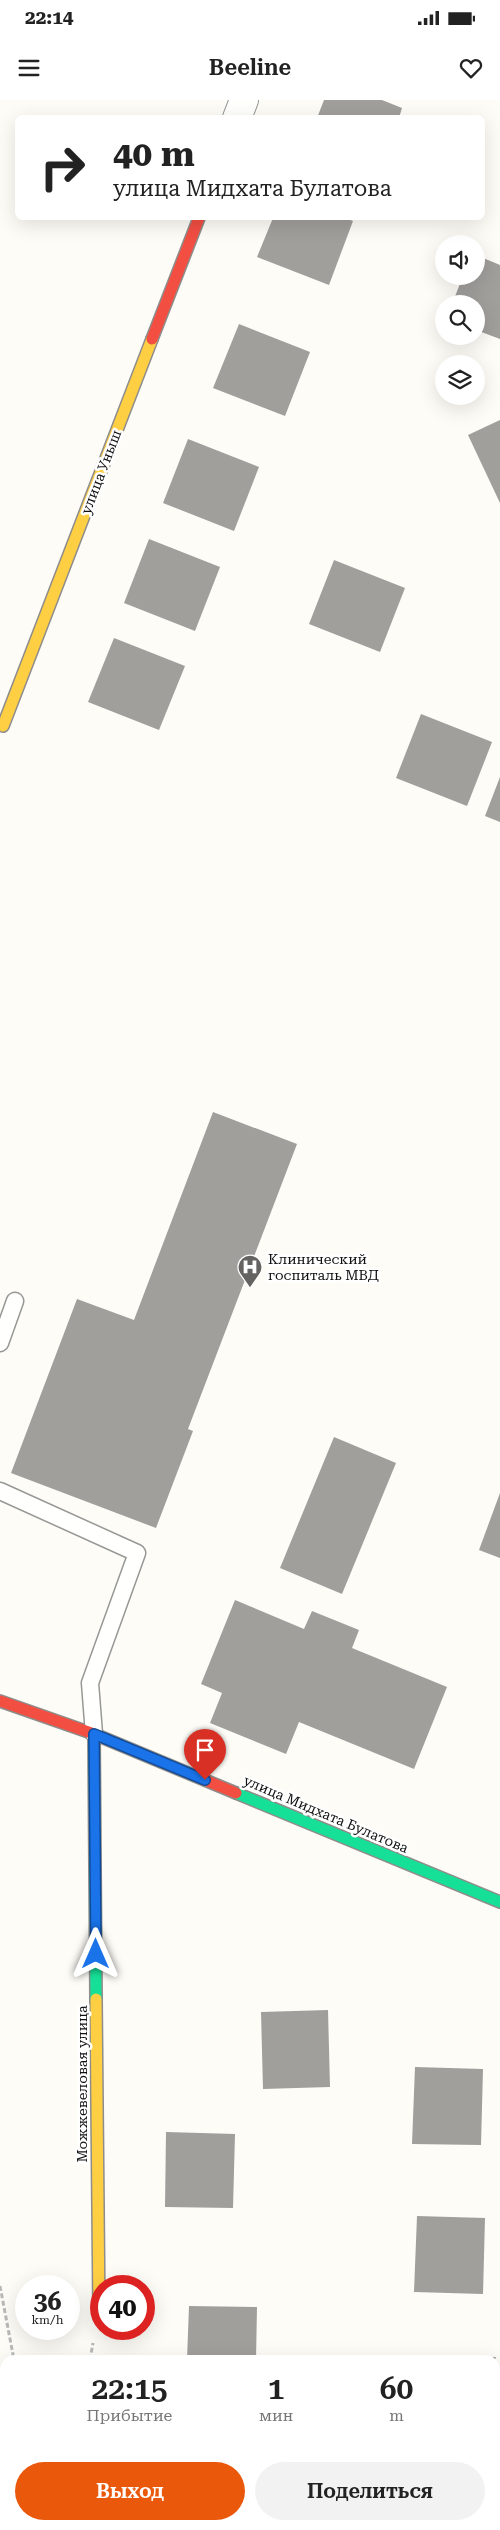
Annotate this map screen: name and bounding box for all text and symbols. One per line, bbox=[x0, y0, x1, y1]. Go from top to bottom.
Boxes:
text: 22:14 bbox=[25, 6, 74, 29]
icon: menu bbox=[15, 54, 43, 82]
icon: heart bbox=[457, 54, 485, 82]
text: Beeline bbox=[209, 55, 291, 80]
text: 40 m bbox=[113, 134, 195, 175]
icon: right bbox=[30, 135, 95, 200]
text: улица Мидхата Булатова bbox=[113, 176, 392, 201]
map controls bbox=[435, 235, 485, 405]
button: sound bbox=[435, 235, 485, 285]
button: search bbox=[435, 295, 485, 345]
button: layers bbox=[435, 355, 485, 405]
street label: улица Уныш bbox=[78, 428, 124, 516]
place label: Клинический госпиталь МВД bbox=[268, 1251, 379, 1283]
hospital icon: Клинический госпиталь МВД bbox=[237, 1254, 263, 1288]
pin bbox=[184, 1729, 226, 1780]
icon: arrive bbox=[191, 1736, 219, 1764]
street label: улица Мидхата Булатова bbox=[241, 1772, 411, 1856]
position arrow bbox=[69, 1927, 121, 1979]
street label: Можжевеловая улица bbox=[74, 2005, 90, 2163]
speed limit sign: 40 bbox=[90, 2275, 155, 2340]
text: 36 bbox=[33, 2287, 62, 2316]
text: km/h bbox=[31, 2313, 64, 2327]
text: 22:15 bbox=[91, 2371, 168, 2406]
text: 1 bbox=[268, 2371, 284, 2406]
text: 60 bbox=[380, 2371, 413, 2406]
text: Прибытие bbox=[87, 2406, 172, 2425]
text: мин bbox=[259, 2406, 293, 2425]
text: m bbox=[389, 2406, 404, 2425]
button: Выход bbox=[15, 2462, 245, 2520]
button: Поделиться bbox=[255, 2462, 485, 2520]

